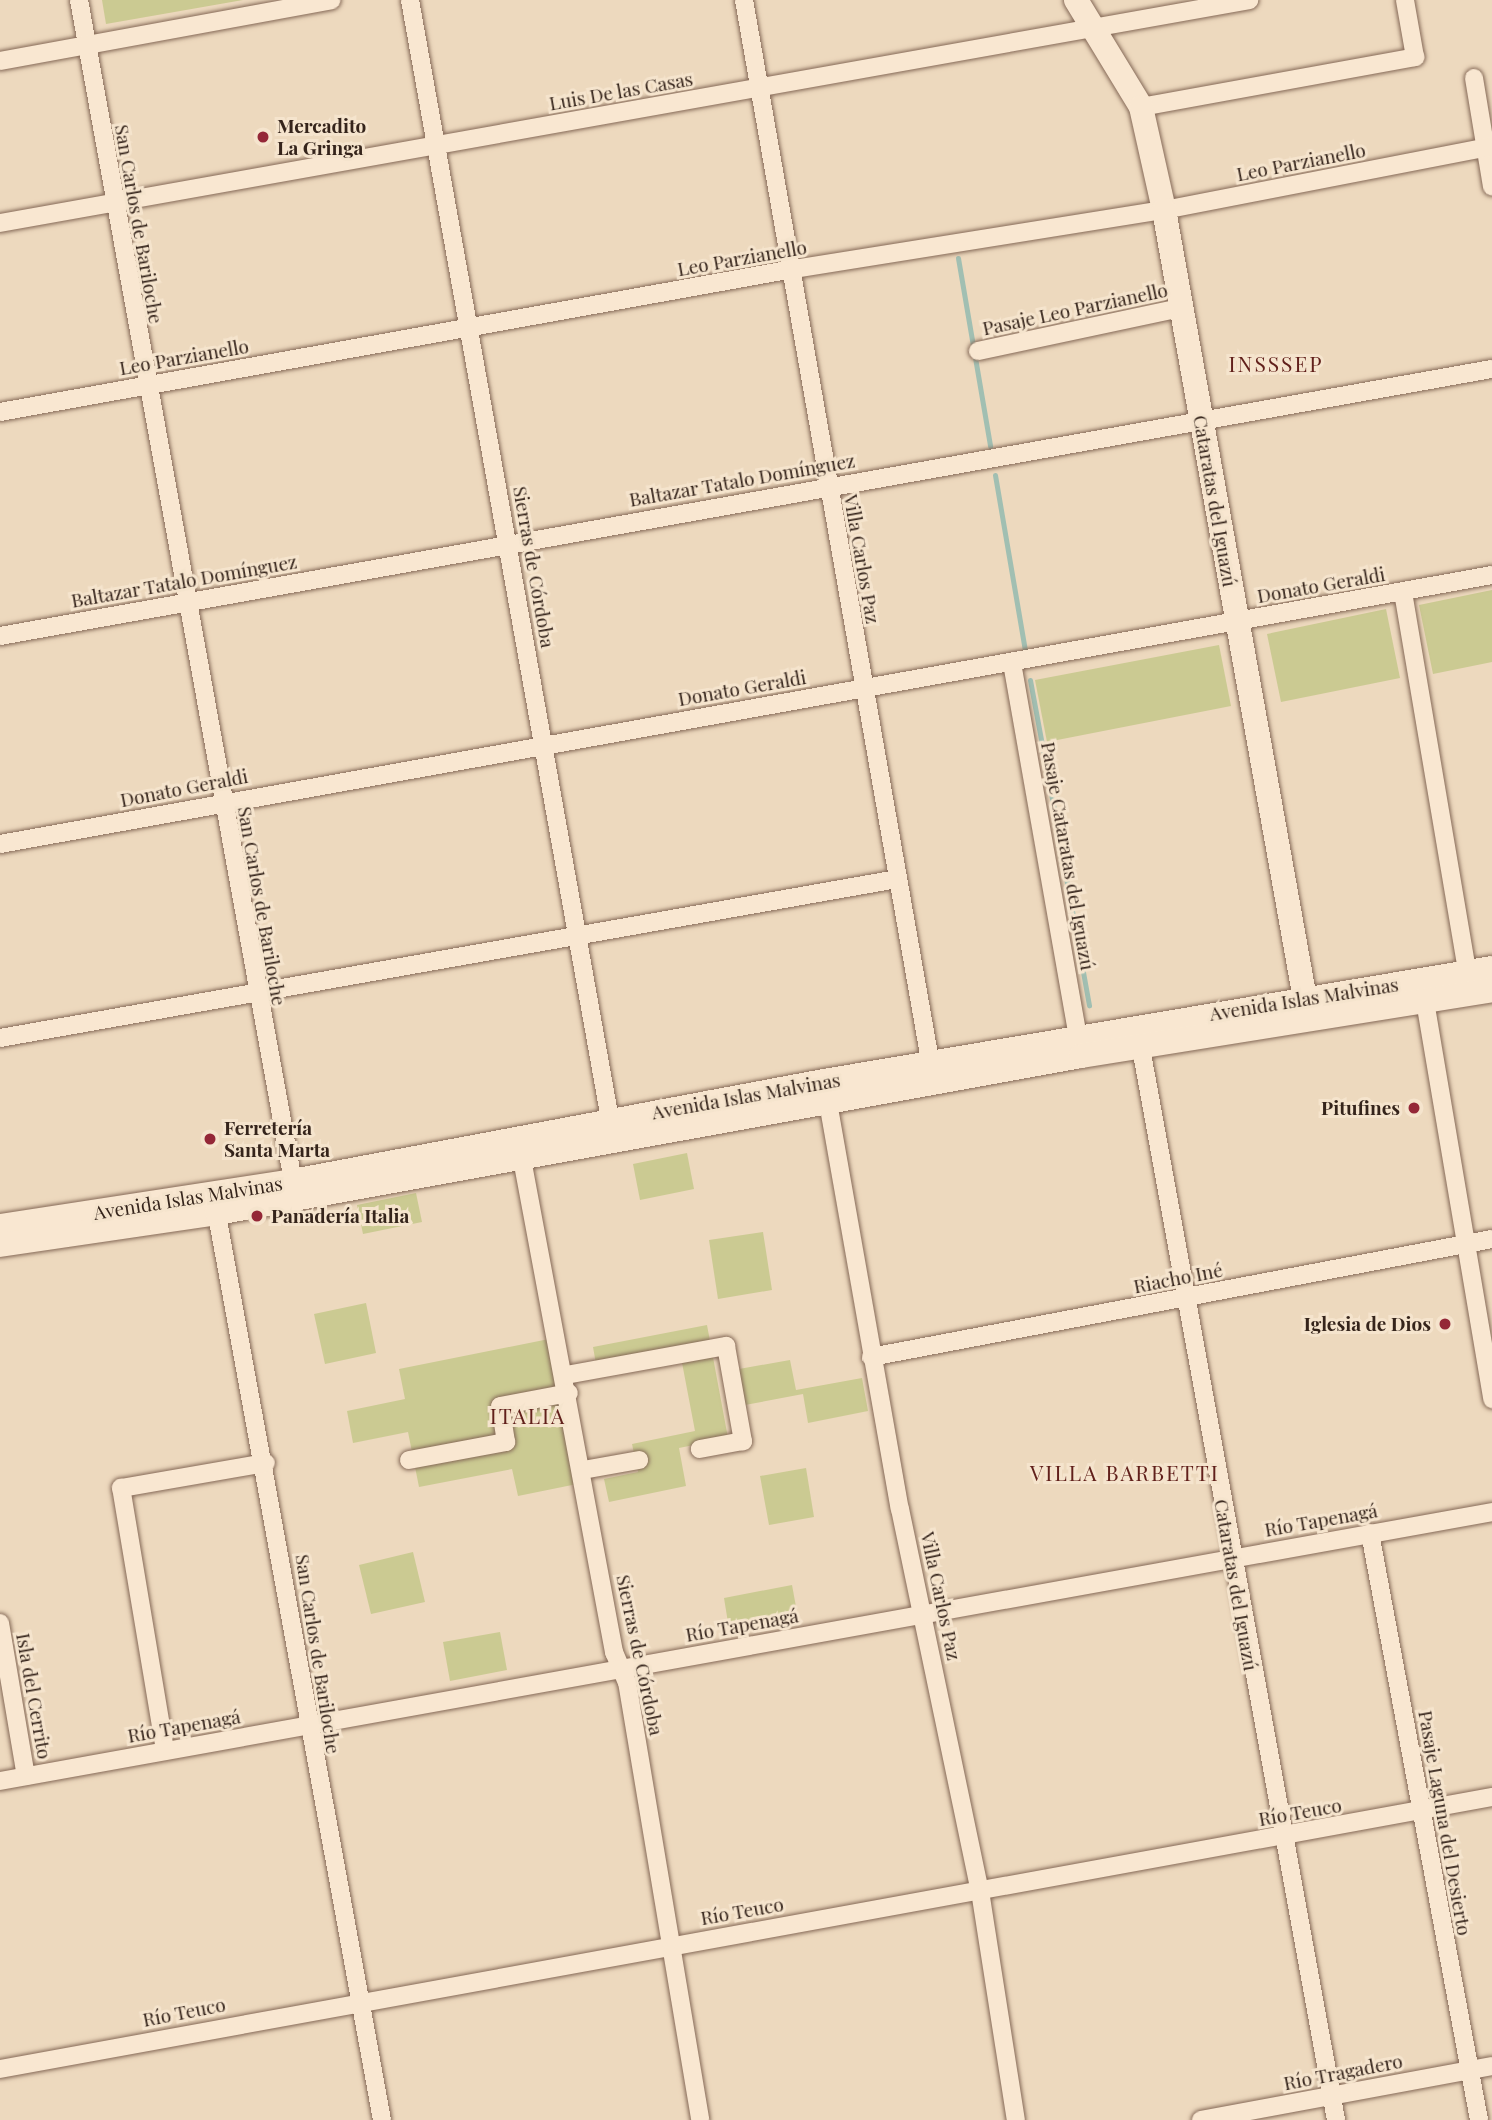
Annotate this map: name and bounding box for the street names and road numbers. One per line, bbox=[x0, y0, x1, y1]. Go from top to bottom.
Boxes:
street label: Luis De las Casas bbox=[547, 67, 695, 115]
street label: San Carlos de Bariloche bbox=[110, 123, 168, 325]
street label: Leo Parzianello bbox=[1235, 138, 1367, 186]
street label: Leo Parzianello bbox=[676, 235, 808, 281]
street label: Pasaje Leo Parzianello bbox=[980, 278, 1170, 340]
street label: Leo Parzianello bbox=[118, 334, 250, 380]
street label: Cataratas del Iguazú bbox=[1189, 413, 1241, 589]
street label: Baltazar Tatalo Domínguez bbox=[627, 449, 857, 511]
street label: Sierras de Córdoba bbox=[509, 484, 559, 650]
street label: Villa Carlos Paz bbox=[839, 492, 885, 626]
street label: Baltazar Tatalo Domínguez bbox=[69, 550, 299, 612]
street label: Donato Geraldi bbox=[1255, 563, 1387, 607]
street label: Donato Geraldi bbox=[676, 666, 808, 710]
street label: Pasaje Cataratas del Iguazú bbox=[1037, 740, 1099, 972]
street label: Donato Geraldi bbox=[118, 764, 250, 812]
street label: San Carlos de Bariloche bbox=[233, 805, 291, 1007]
street label: Avenida Islas Malvinas bbox=[1208, 973, 1400, 1025]
street label: Avenida Islas Malvinas bbox=[650, 1068, 842, 1124]
street label: Avenida Islas Malvinas bbox=[92, 1172, 284, 1224]
street label: Riacho Iné bbox=[1132, 1258, 1224, 1298]
street label: Cataratas del Iguazú bbox=[1210, 1497, 1262, 1673]
street label: Río Tapenagá bbox=[1263, 1499, 1379, 1541]
street label: Villa Carlos Paz bbox=[916, 1530, 966, 1662]
street label: San Carlos de Bariloche bbox=[291, 1553, 345, 1755]
street label: Sierras de Córdoba bbox=[612, 1573, 668, 1737]
street label: Río Tapenagá bbox=[684, 1604, 800, 1646]
street label: Isla del Cerrito bbox=[12, 1631, 56, 1761]
street label: Río Tapenagá bbox=[126, 1705, 242, 1747]
street label: Pasaje Laguna del Desierto bbox=[1414, 1709, 1476, 1937]
street label: Río Teuco bbox=[1257, 1793, 1343, 1831]
street label: Río Teuco bbox=[699, 1892, 785, 1930]
street label: Río Teuco bbox=[140, 1993, 228, 2031]
street label: Río Tragadero bbox=[1281, 2049, 1405, 2095]

